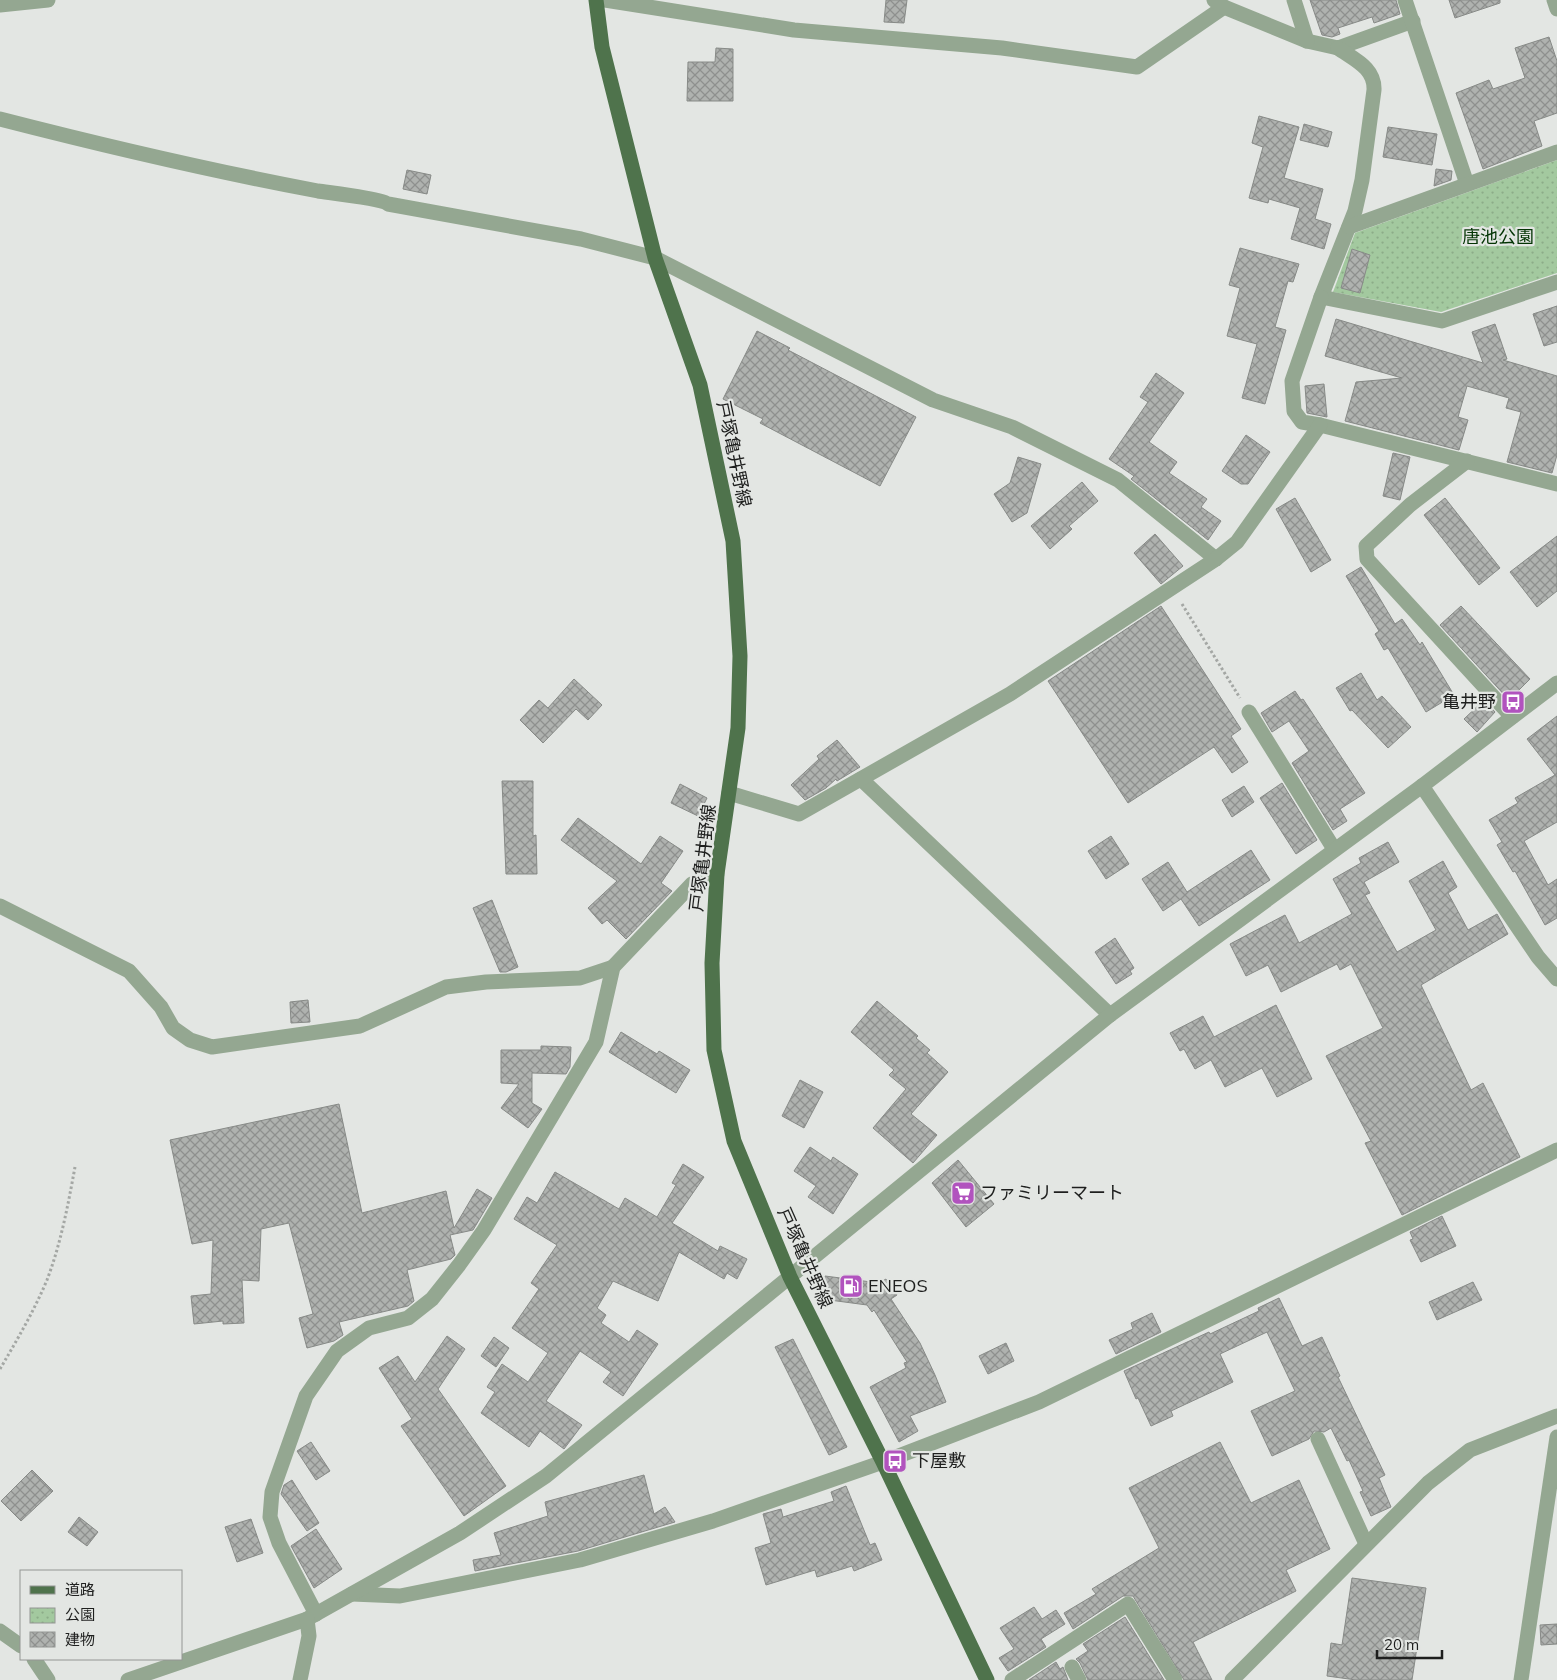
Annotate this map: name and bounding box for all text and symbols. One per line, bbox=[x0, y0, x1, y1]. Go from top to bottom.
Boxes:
park label: 唐池公園 bbox=[1462, 225, 1534, 248]
street label: 戸塚亀井野線 bbox=[712, 399, 757, 509]
bus stop icon: 亀井野 bbox=[1500, 689, 1526, 715]
place label: 亀井野 bbox=[1442, 690, 1496, 713]
street label: 戸塚亀井野線 bbox=[685, 803, 720, 913]
supermarket icon: ファミリーマート bbox=[950, 1180, 976, 1206]
place label: ファミリーマート bbox=[980, 1181, 1124, 1204]
street label: 戸塚亀井野線 bbox=[773, 1204, 838, 1312]
fuel station icon: ENEOS bbox=[838, 1273, 864, 1299]
place label: ENEOS bbox=[868, 1274, 928, 1297]
bus stop icon: 下屋敷 bbox=[882, 1448, 908, 1474]
place label: 下屋敷 bbox=[912, 1449, 966, 1472]
legend bbox=[20, 1570, 182, 1660]
text: 道路 bbox=[65, 1580, 95, 1599]
text: 公園 bbox=[65, 1605, 95, 1624]
scale bar bbox=[1377, 1628, 1442, 1660]
text: 建物 bbox=[65, 1630, 95, 1649]
text: 20 m bbox=[1384, 1635, 1419, 1654]

